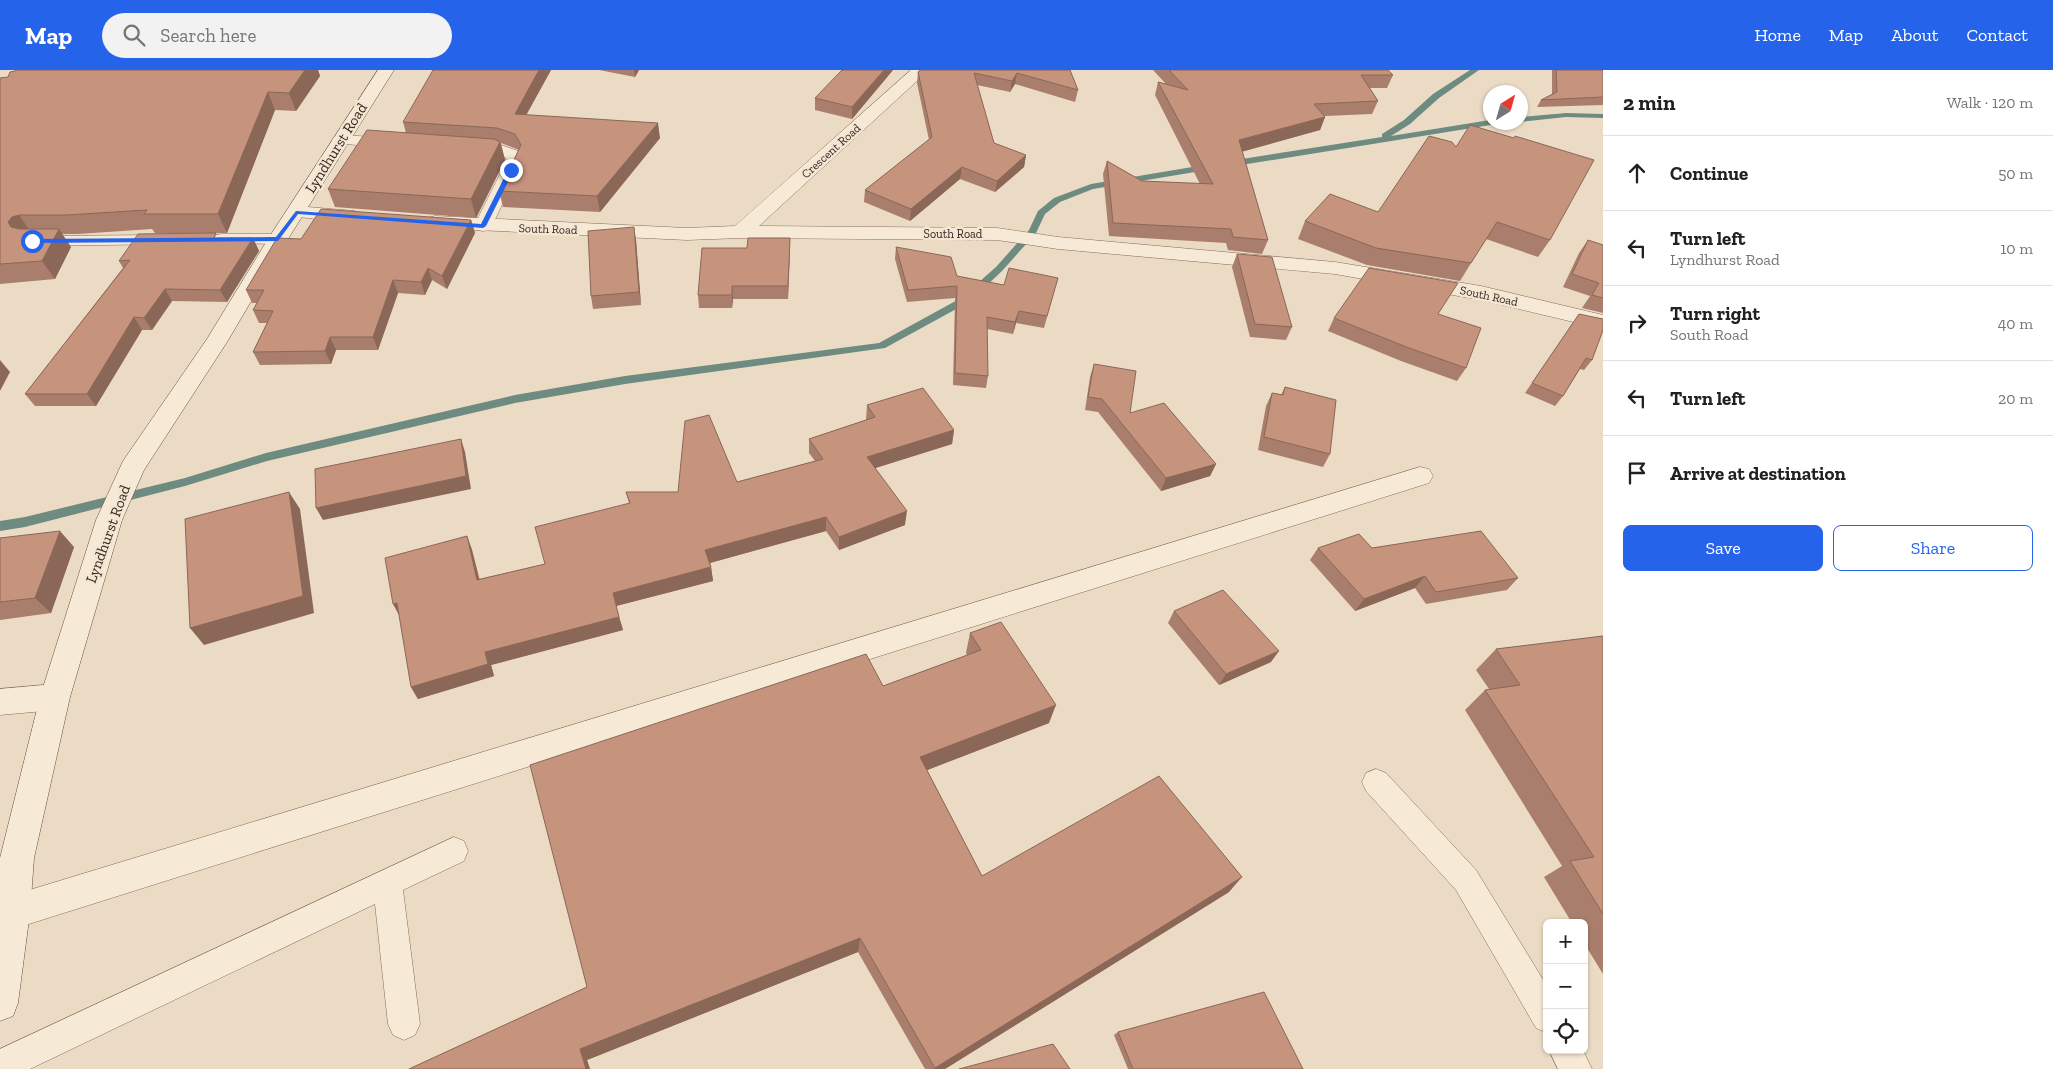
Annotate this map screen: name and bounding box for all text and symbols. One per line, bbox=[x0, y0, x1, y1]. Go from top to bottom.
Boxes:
search box bbox=[102, 13, 452, 58]
text: Map bbox=[25, 21, 72, 50]
icon: search bbox=[120, 21, 148, 49]
text: Search here bbox=[160, 24, 257, 47]
text: Home bbox=[1754, 24, 1801, 46]
text: Map bbox=[1829, 24, 1863, 46]
text: About bbox=[1891, 24, 1938, 46]
text: Contact bbox=[1966, 24, 2028, 46]
north arrow bbox=[1483, 85, 1528, 130]
text: 2 min bbox=[1623, 90, 1675, 115]
text: Walk · 120 m bbox=[1947, 93, 2033, 112]
street label: Lyndhurst Road bbox=[301, 99, 371, 196]
street label: Crescent Road bbox=[799, 121, 864, 181]
route end bbox=[500, 159, 523, 182]
icon: ahead bbox=[1623, 159, 1651, 187]
text: Continue bbox=[1670, 162, 1748, 185]
text: 50 m bbox=[1998, 164, 2033, 183]
street label: South Road bbox=[518, 221, 578, 237]
street label: South Road bbox=[924, 227, 983, 241]
text: Turn left bbox=[1670, 227, 1745, 250]
route start bbox=[21, 230, 44, 253]
icon: left bbox=[1623, 234, 1651, 262]
text: 10 m bbox=[2000, 239, 2033, 258]
text: Lyndhurst Road bbox=[1670, 250, 1780, 269]
street label: South Road bbox=[1459, 283, 1520, 309]
text: Turn right bbox=[1670, 302, 1760, 325]
icon: right bbox=[1623, 309, 1651, 337]
text: 40 m bbox=[1998, 314, 2033, 333]
text: South Road bbox=[1670, 325, 1748, 344]
icon: left bbox=[1623, 384, 1651, 412]
text: Turn left bbox=[1670, 387, 1745, 410]
text: 20 m bbox=[1998, 389, 2033, 408]
icon: arrive bbox=[1623, 459, 1651, 487]
text: Arrive at destination bbox=[1670, 462, 1846, 485]
street label: Lyndhurst Road bbox=[82, 482, 134, 585]
button: Save bbox=[1623, 525, 1823, 571]
button: Share bbox=[1833, 525, 2033, 571]
map controls bbox=[1543, 919, 1588, 1054]
button: + bbox=[1543, 919, 1588, 964]
button: − bbox=[1543, 964, 1588, 1009]
button: locate bbox=[1543, 1009, 1588, 1054]

